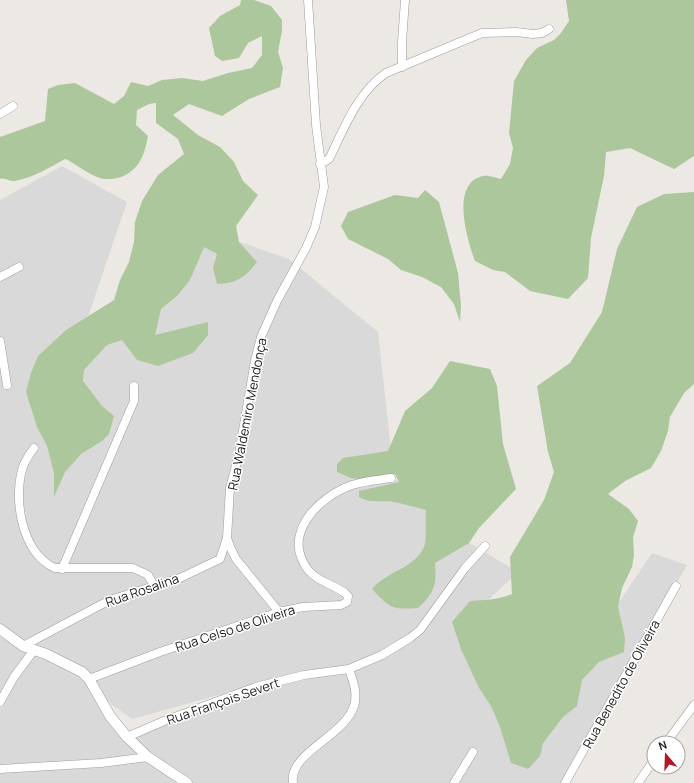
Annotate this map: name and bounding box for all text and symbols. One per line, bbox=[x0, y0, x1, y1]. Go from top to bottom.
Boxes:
street label: Rua Waldemiro Mendonça bbox=[223, 336, 271, 492]
street label: Rua Rosalina bbox=[103, 569, 181, 611]
street label: Rua Celso de Oliveira bbox=[173, 600, 297, 656]
street label: Rua Benedito de Oliveira bbox=[578, 617, 664, 751]
street label: Rua François Severt bbox=[164, 673, 282, 729]
north arrow bbox=[646, 735, 686, 775]
text: N bbox=[656, 737, 669, 753]

